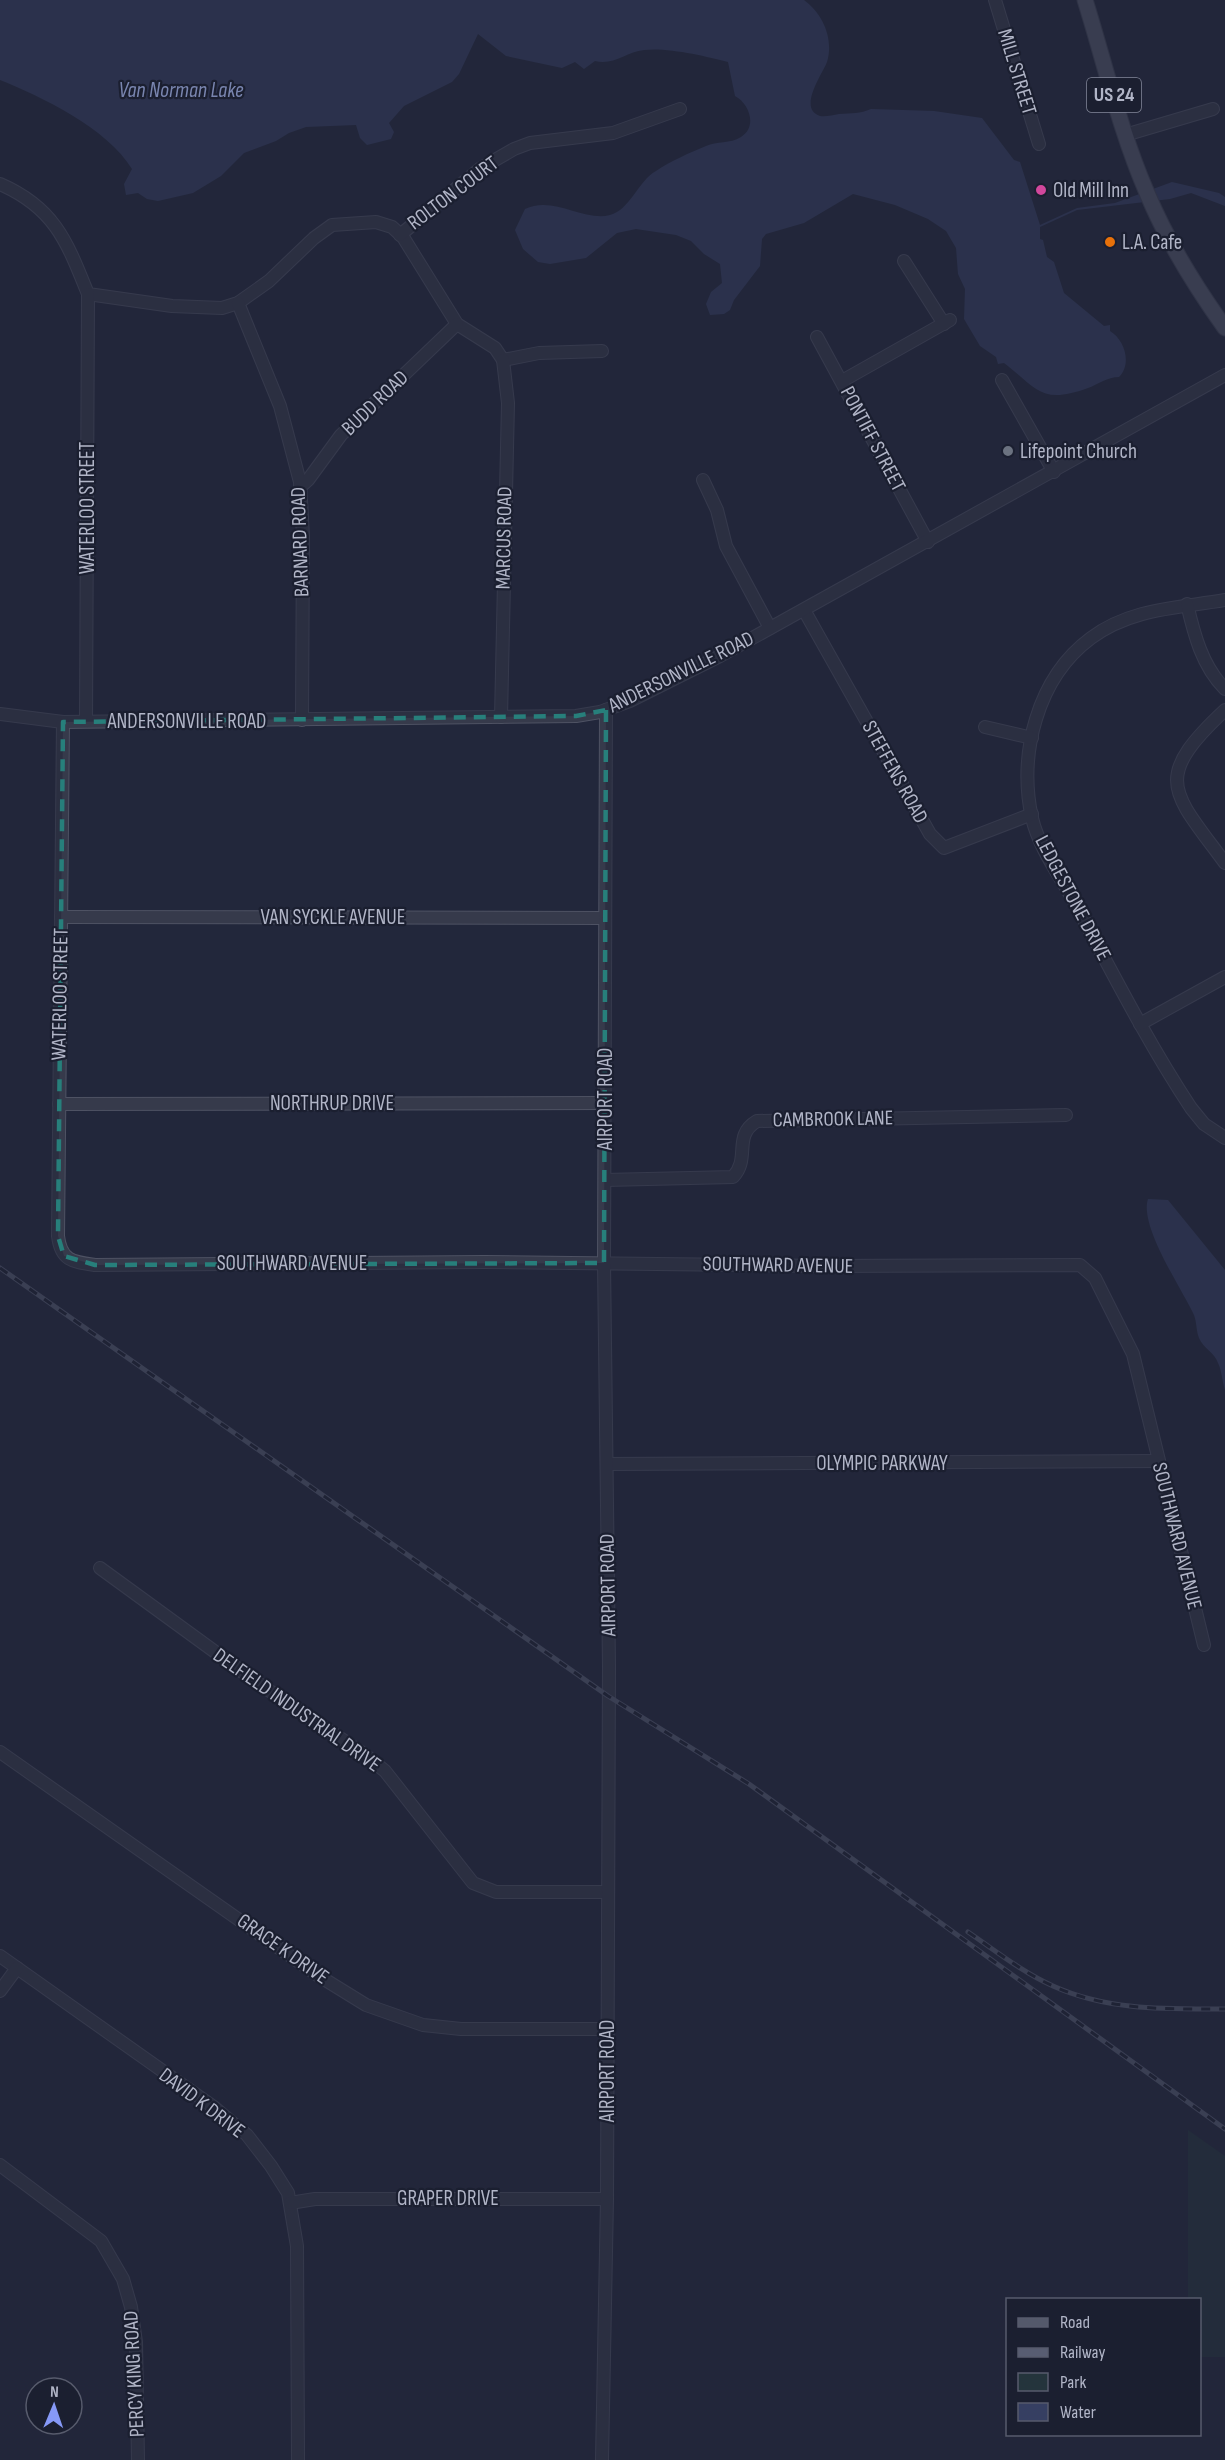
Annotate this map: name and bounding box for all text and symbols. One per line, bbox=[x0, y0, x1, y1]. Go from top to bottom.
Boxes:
street label: MILL STREET bbox=[992, 26, 1042, 118]
water label: Van Norman Lake bbox=[118, 77, 244, 104]
road number: US 24 bbox=[1087, 78, 1141, 112]
street label: ROLTON COURT bbox=[403, 150, 504, 235]
place label: Old Mill Inn bbox=[1053, 178, 1129, 203]
marker: Old Mill Inn bbox=[1034, 183, 1048, 197]
place label: L.A. Cafe bbox=[1122, 230, 1182, 255]
marker: L.A. Cafe bbox=[1103, 235, 1117, 249]
street label: BUDD ROAD bbox=[337, 365, 413, 441]
street label: PONTIFF STREET bbox=[835, 382, 911, 496]
place label: Lifepoint Church bbox=[1020, 439, 1137, 464]
street label: WATERLOO STREET bbox=[75, 441, 100, 574]
marker: Lifepoint Church bbox=[1001, 444, 1015, 458]
street label: MARCUS ROAD bbox=[491, 486, 517, 590]
street label: BARNARD ROAD bbox=[286, 487, 314, 597]
street label: ANDERSONVILLE ROAD bbox=[603, 626, 758, 718]
street label: ANDERSONVILLE ROAD bbox=[107, 709, 266, 734]
street label: STEFFENS ROAD bbox=[857, 716, 933, 828]
street label: LEDGESTONE DRIVE bbox=[1029, 831, 1117, 965]
street label: VAN SYCKLE AVENUE bbox=[261, 905, 405, 930]
street label: WATERLOO STREET bbox=[46, 927, 74, 1060]
street label: AIRPORT ROAD bbox=[593, 1048, 618, 1151]
street label: NORTHRUP DRIVE bbox=[270, 1091, 394, 1116]
street label: CAMBROOK LANE bbox=[773, 1105, 893, 1133]
street label: SOUTHWARD AVENUE bbox=[217, 1251, 367, 1276]
street label: SOUTHWARD AVENUE bbox=[702, 1251, 854, 1279]
street label: OLYMPIC PARKWAY bbox=[816, 1451, 948, 1476]
street label: SOUTHWARD AVENUE bbox=[1147, 1460, 1207, 1612]
street label: AIRPORT ROAD bbox=[595, 1534, 621, 1637]
street label: DELFIELD INDUSTRIAL DRIVE bbox=[208, 1643, 386, 1777]
street label: GRACE K DRIVE bbox=[232, 1908, 334, 1990]
street label: AIRPORT ROAD bbox=[595, 2020, 620, 2123]
street label: DAVID K DRIVE bbox=[154, 2063, 250, 2143]
street label: GRAPER DRIVE bbox=[397, 2186, 499, 2211]
legend bbox=[1006, 2298, 1201, 2436]
street label: PERCY KING ROAD bbox=[118, 2310, 150, 2438]
text: Road bbox=[1060, 2312, 1090, 2333]
text: Railway bbox=[1060, 2342, 1105, 2363]
text: Park bbox=[1060, 2372, 1086, 2393]
north arrow bbox=[24, 2376, 84, 2436]
text: N bbox=[50, 2383, 59, 2402]
text: Water bbox=[1060, 2402, 1096, 2423]

